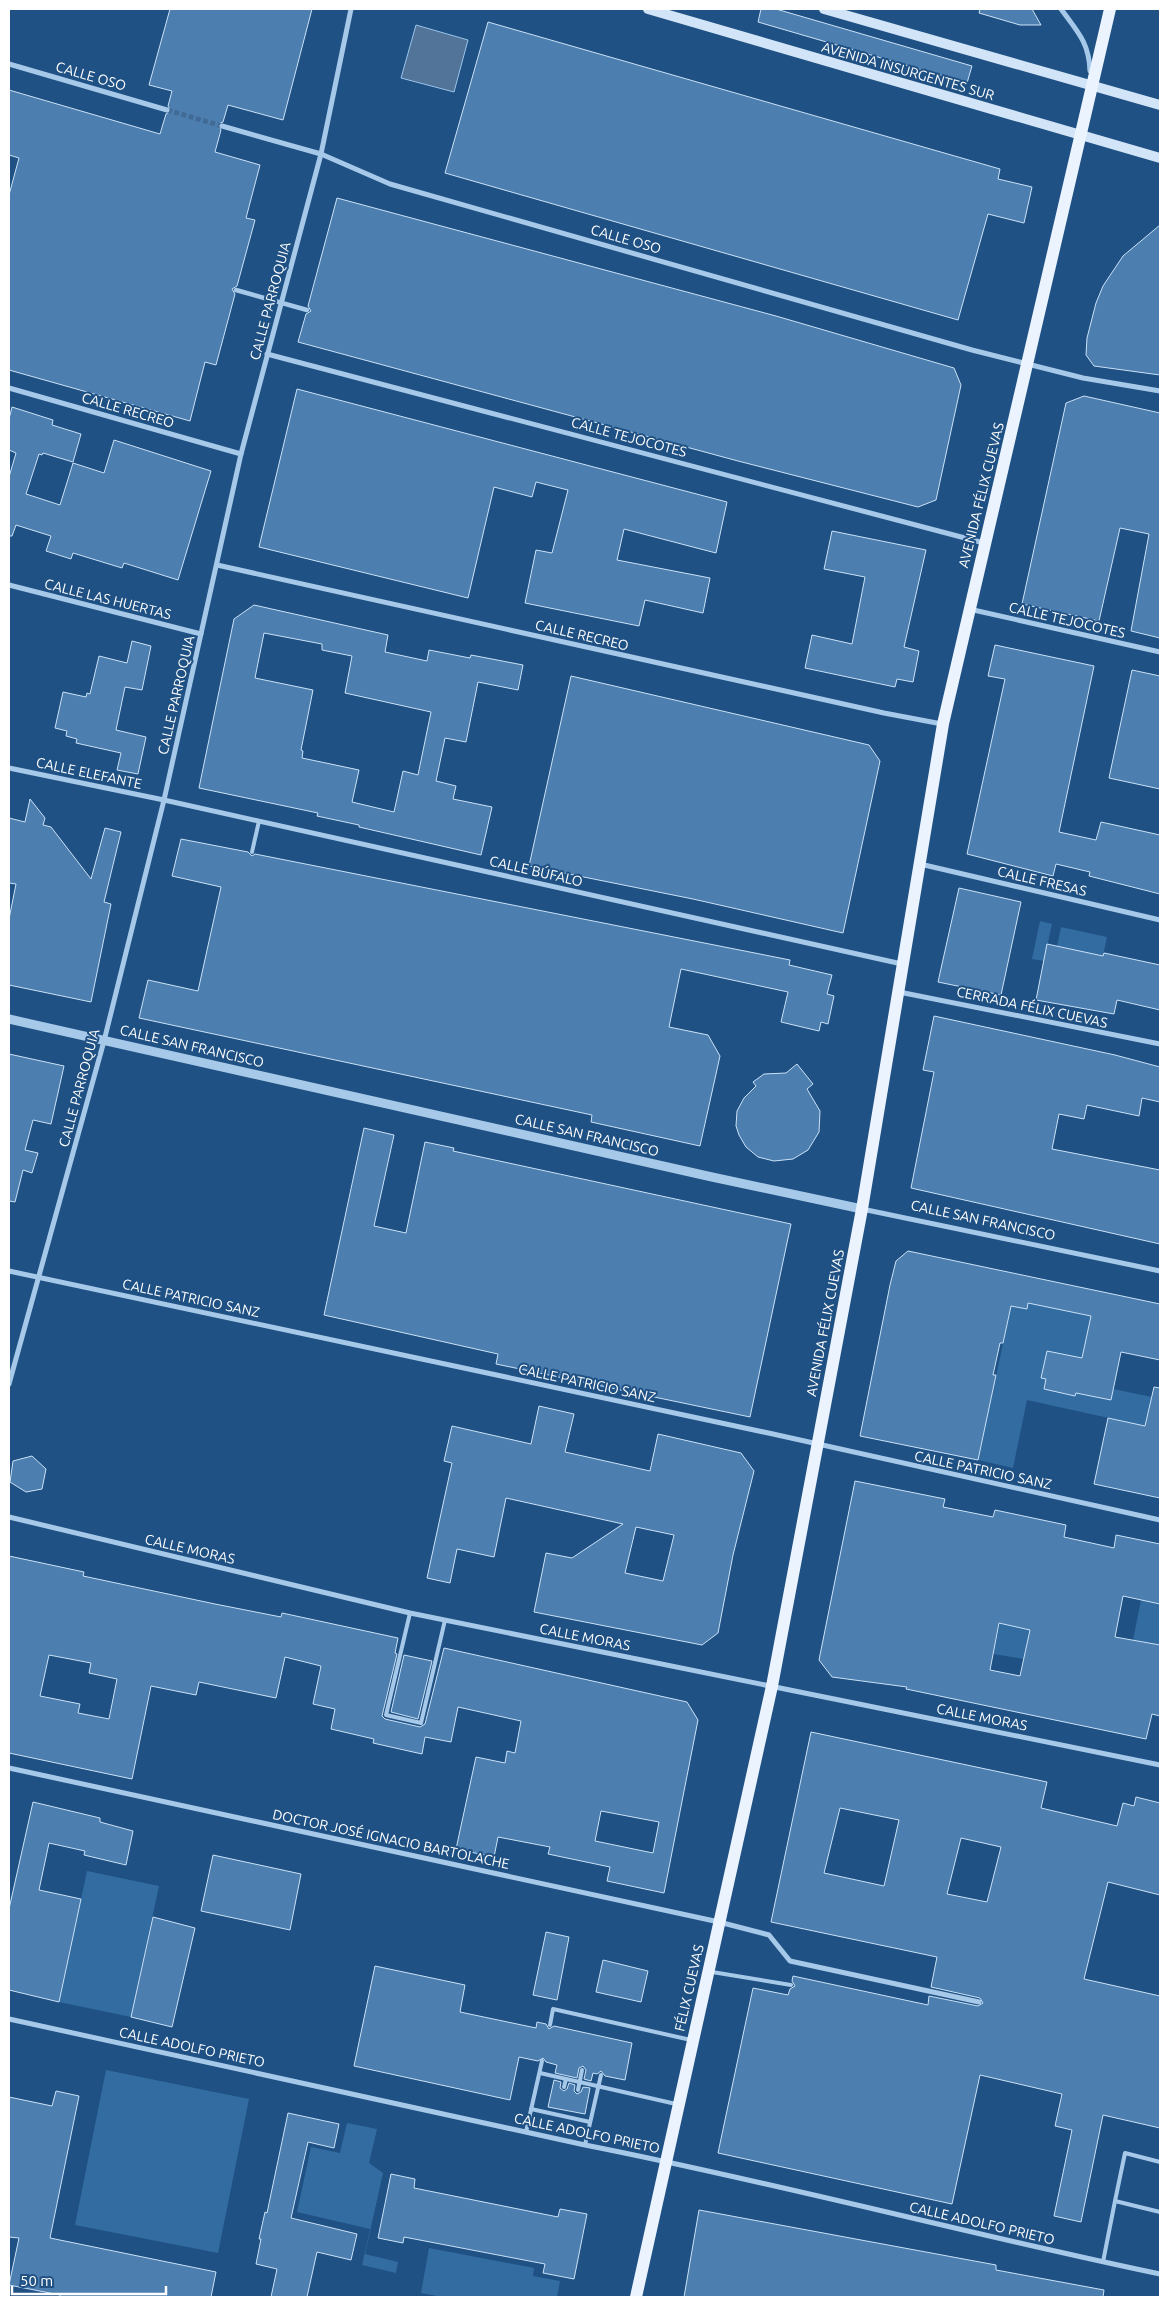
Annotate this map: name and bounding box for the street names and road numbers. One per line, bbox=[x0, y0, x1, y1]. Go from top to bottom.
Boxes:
street label: AVENIDA INSURGENTES SUR bbox=[820, 39, 996, 103]
street label: CALLE OSO bbox=[54, 58, 128, 94]
street label: CALLE OSO bbox=[589, 221, 663, 257]
street label: CALLE PARROQUIA bbox=[247, 240, 293, 362]
street label: CALLE RECREO bbox=[80, 389, 176, 431]
street label: CALLE TEJOCOTES bbox=[569, 414, 689, 460]
street label: AVENIDA FÉLIX CUEVAS bbox=[954, 420, 1007, 569]
street label: CALLE LAS HUERTAS bbox=[43, 575, 173, 623]
street label: CALLE TEJOCOTES bbox=[1007, 599, 1127, 641]
street label: CALLE RECREO bbox=[534, 616, 630, 654]
street label: CALLE PARROQUIA bbox=[155, 634, 197, 756]
street label: CALLE ELEFANTE bbox=[35, 754, 143, 792]
street label: CALLE BÚFALO bbox=[488, 852, 585, 890]
street label: CALLE FRESAS bbox=[996, 863, 1088, 899]
street label: CERRADA FÉLIX CUEVAS bbox=[955, 982, 1109, 1031]
street label: CALLE SAN FRANCISCO bbox=[118, 1022, 266, 1070]
street label: CALLE PARROQUIA bbox=[56, 1027, 102, 1149]
street label: CALLE SAN FRANCISCO bbox=[513, 1111, 661, 1159]
street label: CALLE SAN FRANCISCO bbox=[909, 1197, 1057, 1243]
street label: AVENIDA FÉLIX CUEVAS bbox=[802, 1248, 847, 1398]
street label: CALLE PATRICIO SANZ bbox=[121, 1276, 261, 1320]
street label: CALLE PATRICIO SANZ bbox=[517, 1361, 657, 1405]
street label: CALLE PATRICIO SANZ bbox=[913, 1448, 1053, 1492]
street label: CALLE MORAS bbox=[143, 1531, 237, 1567]
street label: CALLE MORAS bbox=[538, 1620, 632, 1654]
street label: CALLE MORAS bbox=[935, 1700, 1029, 1734]
street label: DOCTOR JOSÉ IGNACIO BARTOLACHE bbox=[271, 1805, 511, 1872]
street label: FÉLIX CUEVAS bbox=[670, 1943, 707, 2033]
street label: CALLE ADOLFO PRIETO bbox=[118, 2024, 267, 2070]
street label: CALLE ADOLFO PRIETO bbox=[513, 2110, 662, 2156]
street label: CALLE ADOLFO PRIETO bbox=[908, 2198, 1056, 2248]

